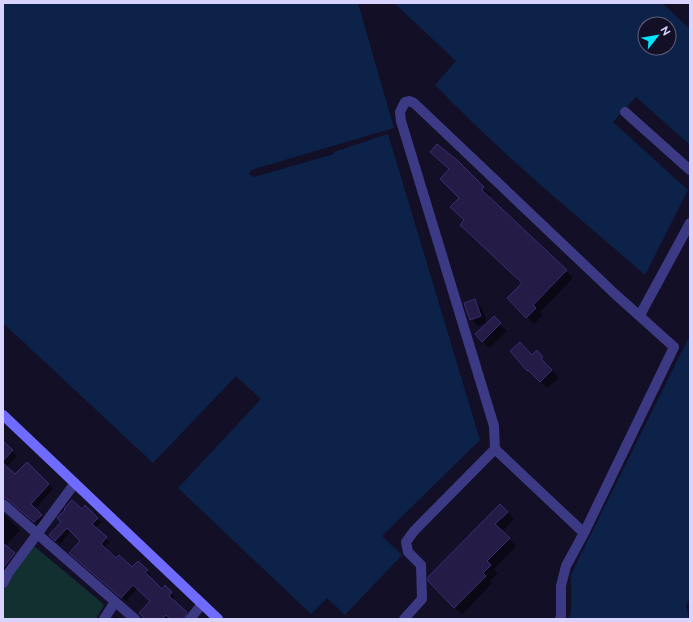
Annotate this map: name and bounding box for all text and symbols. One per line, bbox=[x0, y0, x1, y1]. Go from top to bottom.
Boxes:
north arrow bbox=[637, 16, 677, 56]
text: N bbox=[657, 24, 673, 38]

